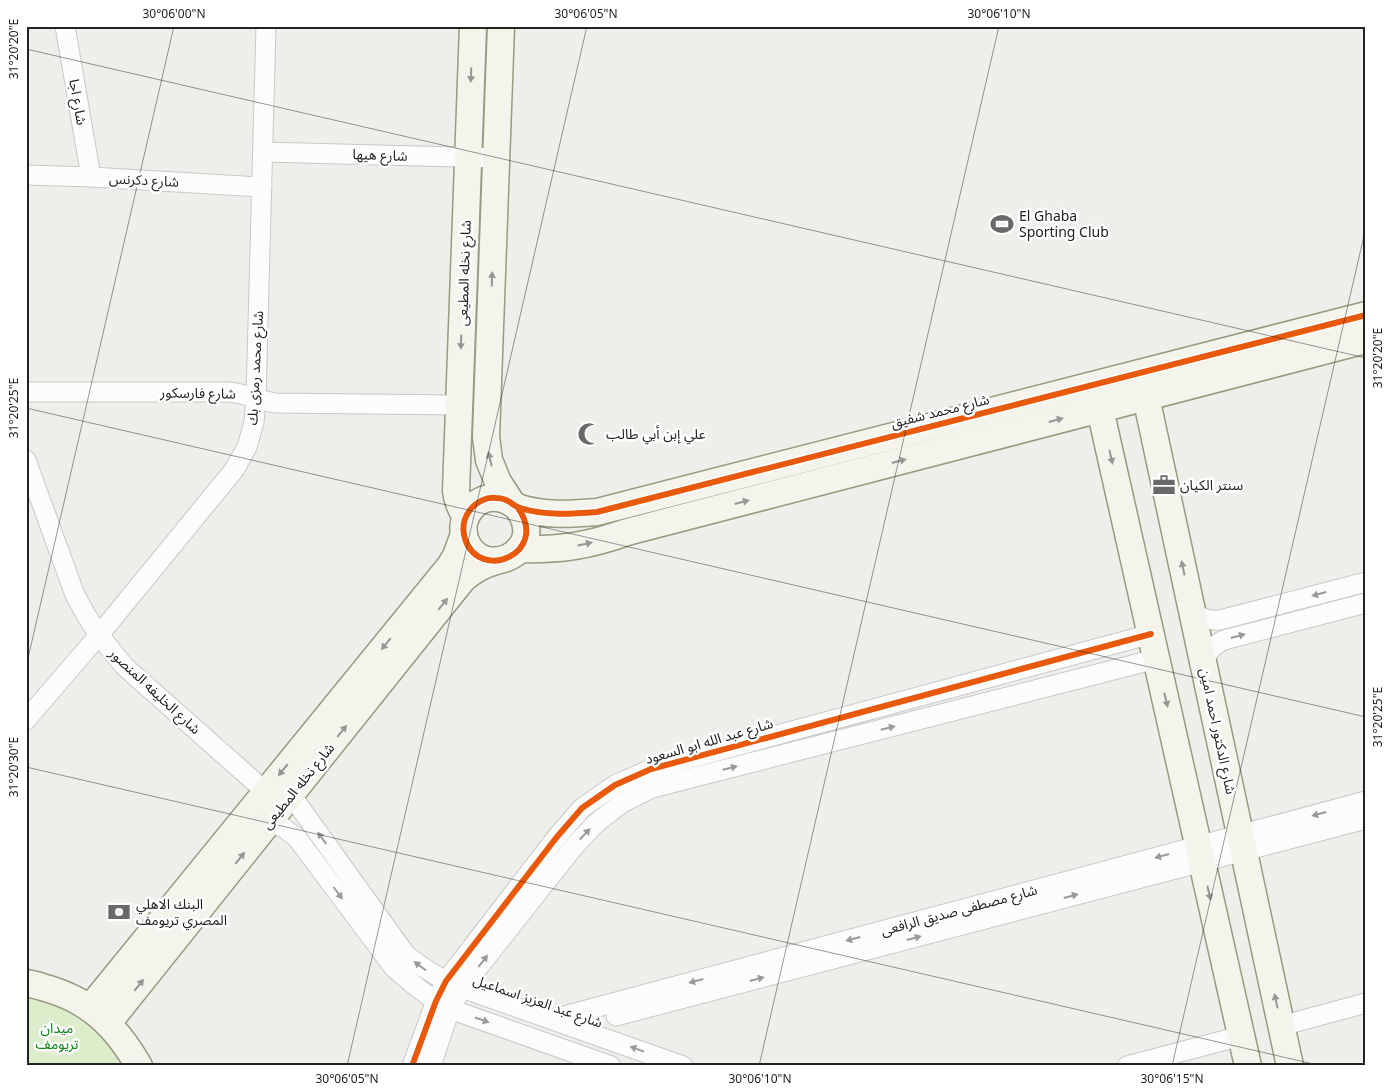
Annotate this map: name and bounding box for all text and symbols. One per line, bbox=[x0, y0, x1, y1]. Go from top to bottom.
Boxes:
text: 30°06'00"N bbox=[142, 5, 206, 22]
text: 30°06'05"N bbox=[554, 5, 618, 22]
text: 30°06'10"N bbox=[967, 5, 1031, 22]
text: 31°20'20"E bbox=[5, 19, 22, 79]
one-way arrow bbox=[466, 67, 474, 83]
street label: شارع اجا bbox=[63, 77, 92, 127]
street label: شارع هيها bbox=[352, 144, 408, 167]
street label: شارع دكرنس bbox=[108, 168, 180, 193]
place label: El Ghaba Sporting Club bbox=[1019, 206, 1109, 241]
sports icon: El Ghaba Sporting Club bbox=[989, 211, 1015, 237]
street label: شارع نخله المطيعى bbox=[452, 220, 477, 326]
one-way arrow bbox=[488, 271, 496, 287]
street label: شارع محمد رمزى بك bbox=[242, 310, 269, 426]
text: 31°20'20"E bbox=[1369, 328, 1386, 388]
one-way arrow bbox=[457, 335, 465, 351]
text: 31°20'25"E bbox=[5, 378, 22, 438]
street label: شارع فارسكور bbox=[159, 382, 236, 405]
street label: شارع محمد شفيق bbox=[889, 389, 992, 434]
one-way arrow bbox=[1049, 416, 1064, 424]
mosque icon: علي إبن أبي طالب bbox=[576, 421, 602, 447]
place label: علي إبن أبي طالب bbox=[606, 424, 706, 445]
one-way arrow bbox=[1107, 449, 1115, 464]
one-way arrow bbox=[486, 451, 494, 466]
one-way arrow bbox=[892, 457, 907, 465]
office icon: سنتر الكيان bbox=[1151, 472, 1177, 498]
place label: سنتر الكيان bbox=[1180, 475, 1243, 494]
one-way arrow bbox=[735, 498, 750, 506]
one-way arrow bbox=[578, 540, 594, 548]
one-way arrow bbox=[1178, 560, 1186, 576]
one-way arrow bbox=[1311, 591, 1326, 599]
one-way arrow bbox=[438, 598, 449, 611]
one-way arrow bbox=[1231, 632, 1246, 640]
one-way arrow bbox=[380, 638, 391, 651]
street label: شارع الخليفه المنصور bbox=[103, 643, 205, 739]
street label: شارع الدكتور احمد امين bbox=[1194, 666, 1241, 796]
text: 31°20'25"E bbox=[1369, 687, 1386, 747]
one-way arrow bbox=[1162, 693, 1170, 709]
street label: شارع عبد الله ابو السعود bbox=[643, 713, 776, 770]
one-way arrow bbox=[880, 723, 895, 731]
one-way arrow bbox=[336, 725, 347, 738]
text: 31°20'30"E bbox=[5, 737, 22, 797]
street label: شارع نخله المطيعى bbox=[257, 738, 340, 834]
one-way arrow bbox=[278, 764, 289, 777]
one-way arrow bbox=[723, 764, 738, 772]
one-way arrow bbox=[1311, 810, 1326, 818]
one-way arrow bbox=[579, 828, 591, 840]
one-way arrow bbox=[317, 831, 327, 845]
one-way arrow bbox=[235, 852, 246, 865]
one-way arrow bbox=[1154, 852, 1169, 860]
street label: شارع مصطفى صديق الرافعى bbox=[879, 880, 1040, 941]
one-way arrow bbox=[333, 886, 343, 900]
one-way arrow bbox=[1205, 886, 1213, 901]
one-way arrow bbox=[1064, 892, 1079, 900]
place label: البنك الاهلي المصري تريومف bbox=[136, 894, 227, 931]
bank icon: البنك الاهلي المصري تريومف bbox=[106, 899, 132, 925]
one-way arrow bbox=[906, 933, 921, 941]
one-way arrow bbox=[845, 935, 860, 943]
one-way arrow bbox=[478, 954, 489, 967]
one-way arrow bbox=[414, 961, 427, 971]
street label: شارع عبد العزيز اسماعيل bbox=[470, 969, 605, 1033]
one-way arrow bbox=[749, 975, 764, 983]
one-way arrow bbox=[688, 977, 703, 985]
one-way arrow bbox=[133, 979, 144, 992]
one-way arrow bbox=[1272, 993, 1280, 1009]
one-way arrow bbox=[475, 1017, 490, 1025]
park label: ميدان تريومف bbox=[36, 1018, 78, 1053]
one-way arrow bbox=[629, 1045, 644, 1053]
text: 30°06'05"N bbox=[315, 1070, 379, 1087]
text: 30°06'10"N bbox=[728, 1070, 792, 1087]
text: 30°06'15"N bbox=[1140, 1070, 1204, 1087]

